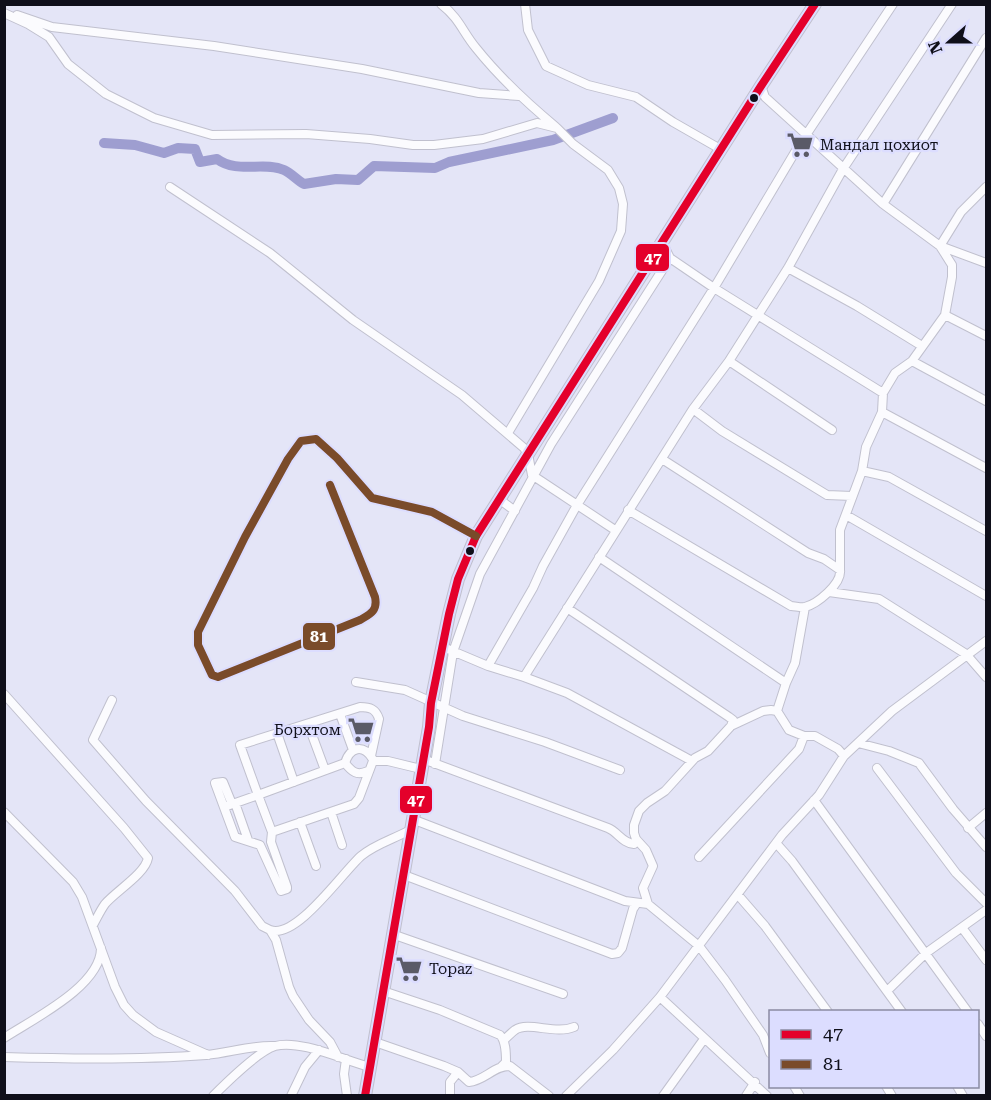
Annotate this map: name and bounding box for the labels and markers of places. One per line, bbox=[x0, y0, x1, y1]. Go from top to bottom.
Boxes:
unlabelled marker bbox=[748, 92, 760, 104]
supermarket icon: Мандал цохиот bbox=[785, 130, 815, 160]
place label: Мандал цохиот bbox=[820, 136, 938, 154]
unlabelled marker bbox=[464, 545, 476, 557]
supermarket icon: Борхтом bbox=[346, 715, 376, 745]
place label: Борхтом bbox=[274, 721, 341, 739]
supermarket icon: Topaz bbox=[394, 954, 424, 984]
place label: Topaz bbox=[429, 960, 472, 978]

